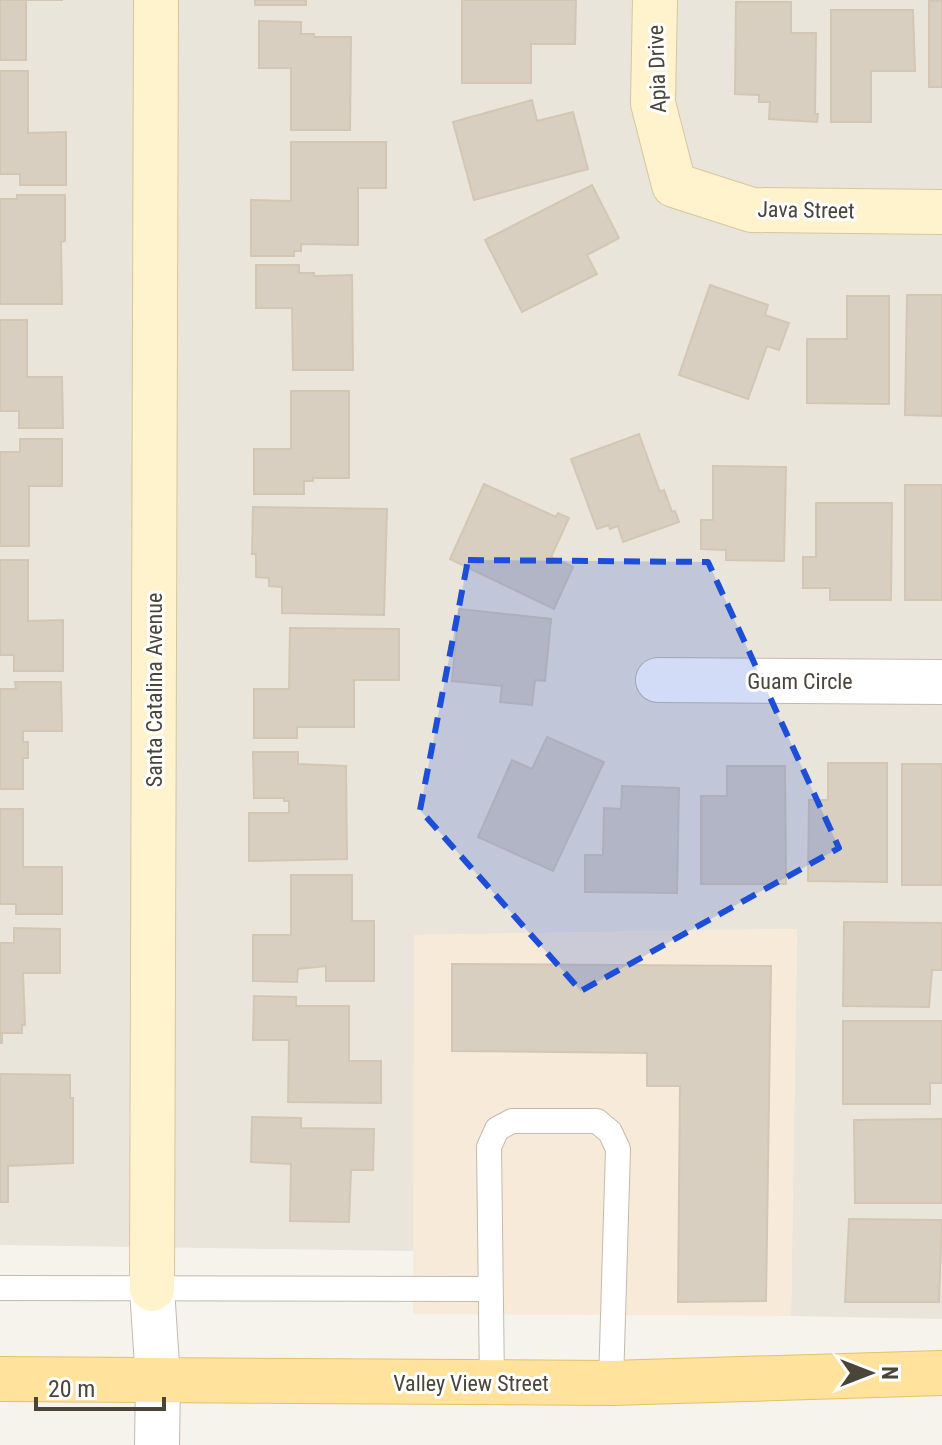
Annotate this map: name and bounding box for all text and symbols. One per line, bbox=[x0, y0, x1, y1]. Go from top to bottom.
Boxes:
street label: Apia Drive bbox=[643, 25, 671, 113]
street label: Java Street bbox=[757, 197, 855, 223]
street label: Santa Catalina Avenue bbox=[142, 593, 167, 787]
street label: Guam Circle bbox=[747, 669, 853, 694]
north arrow bbox=[830, 1333, 910, 1413]
scale bar bbox=[36, 1361, 164, 1411]
text: N bbox=[877, 1366, 902, 1380]
street label: Valley View Street bbox=[393, 1371, 549, 1396]
text: 20 m bbox=[48, 1375, 95, 1403]

